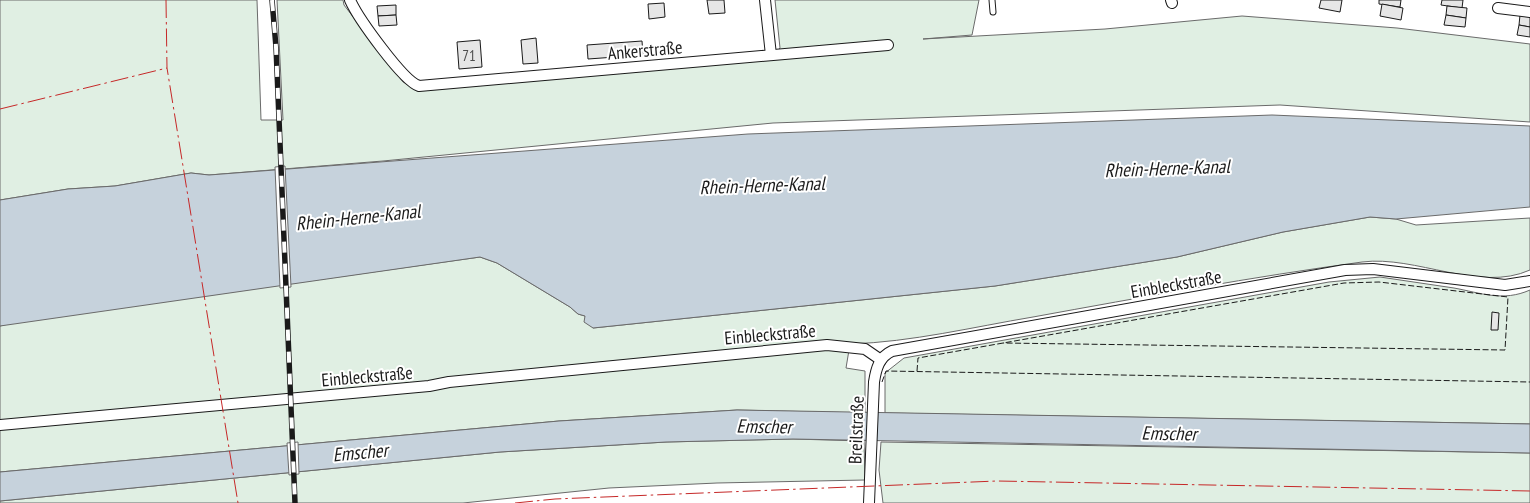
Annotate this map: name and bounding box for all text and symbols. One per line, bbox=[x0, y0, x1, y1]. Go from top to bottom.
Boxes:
street label: Ankerstraße bbox=[607, 35, 683, 65]
house number: 71 bbox=[462, 46, 476, 65]
water label: Rhein-Herne-Kanal bbox=[1104, 154, 1232, 182]
water label: Rhein-Herne-Kanal bbox=[699, 171, 827, 199]
water label: Rhein-Herne-Kanal bbox=[294, 198, 423, 235]
street label: Einbleckstraße bbox=[1129, 265, 1223, 303]
street label: Einbleckstraße bbox=[723, 319, 817, 349]
street label: Einbleckstraße bbox=[320, 361, 414, 391]
street label: Breilstraße bbox=[843, 395, 869, 465]
water label: Emscher bbox=[736, 414, 795, 439]
water label: Emscher bbox=[1141, 421, 1200, 446]
water label: Emscher bbox=[331, 437, 391, 466]

